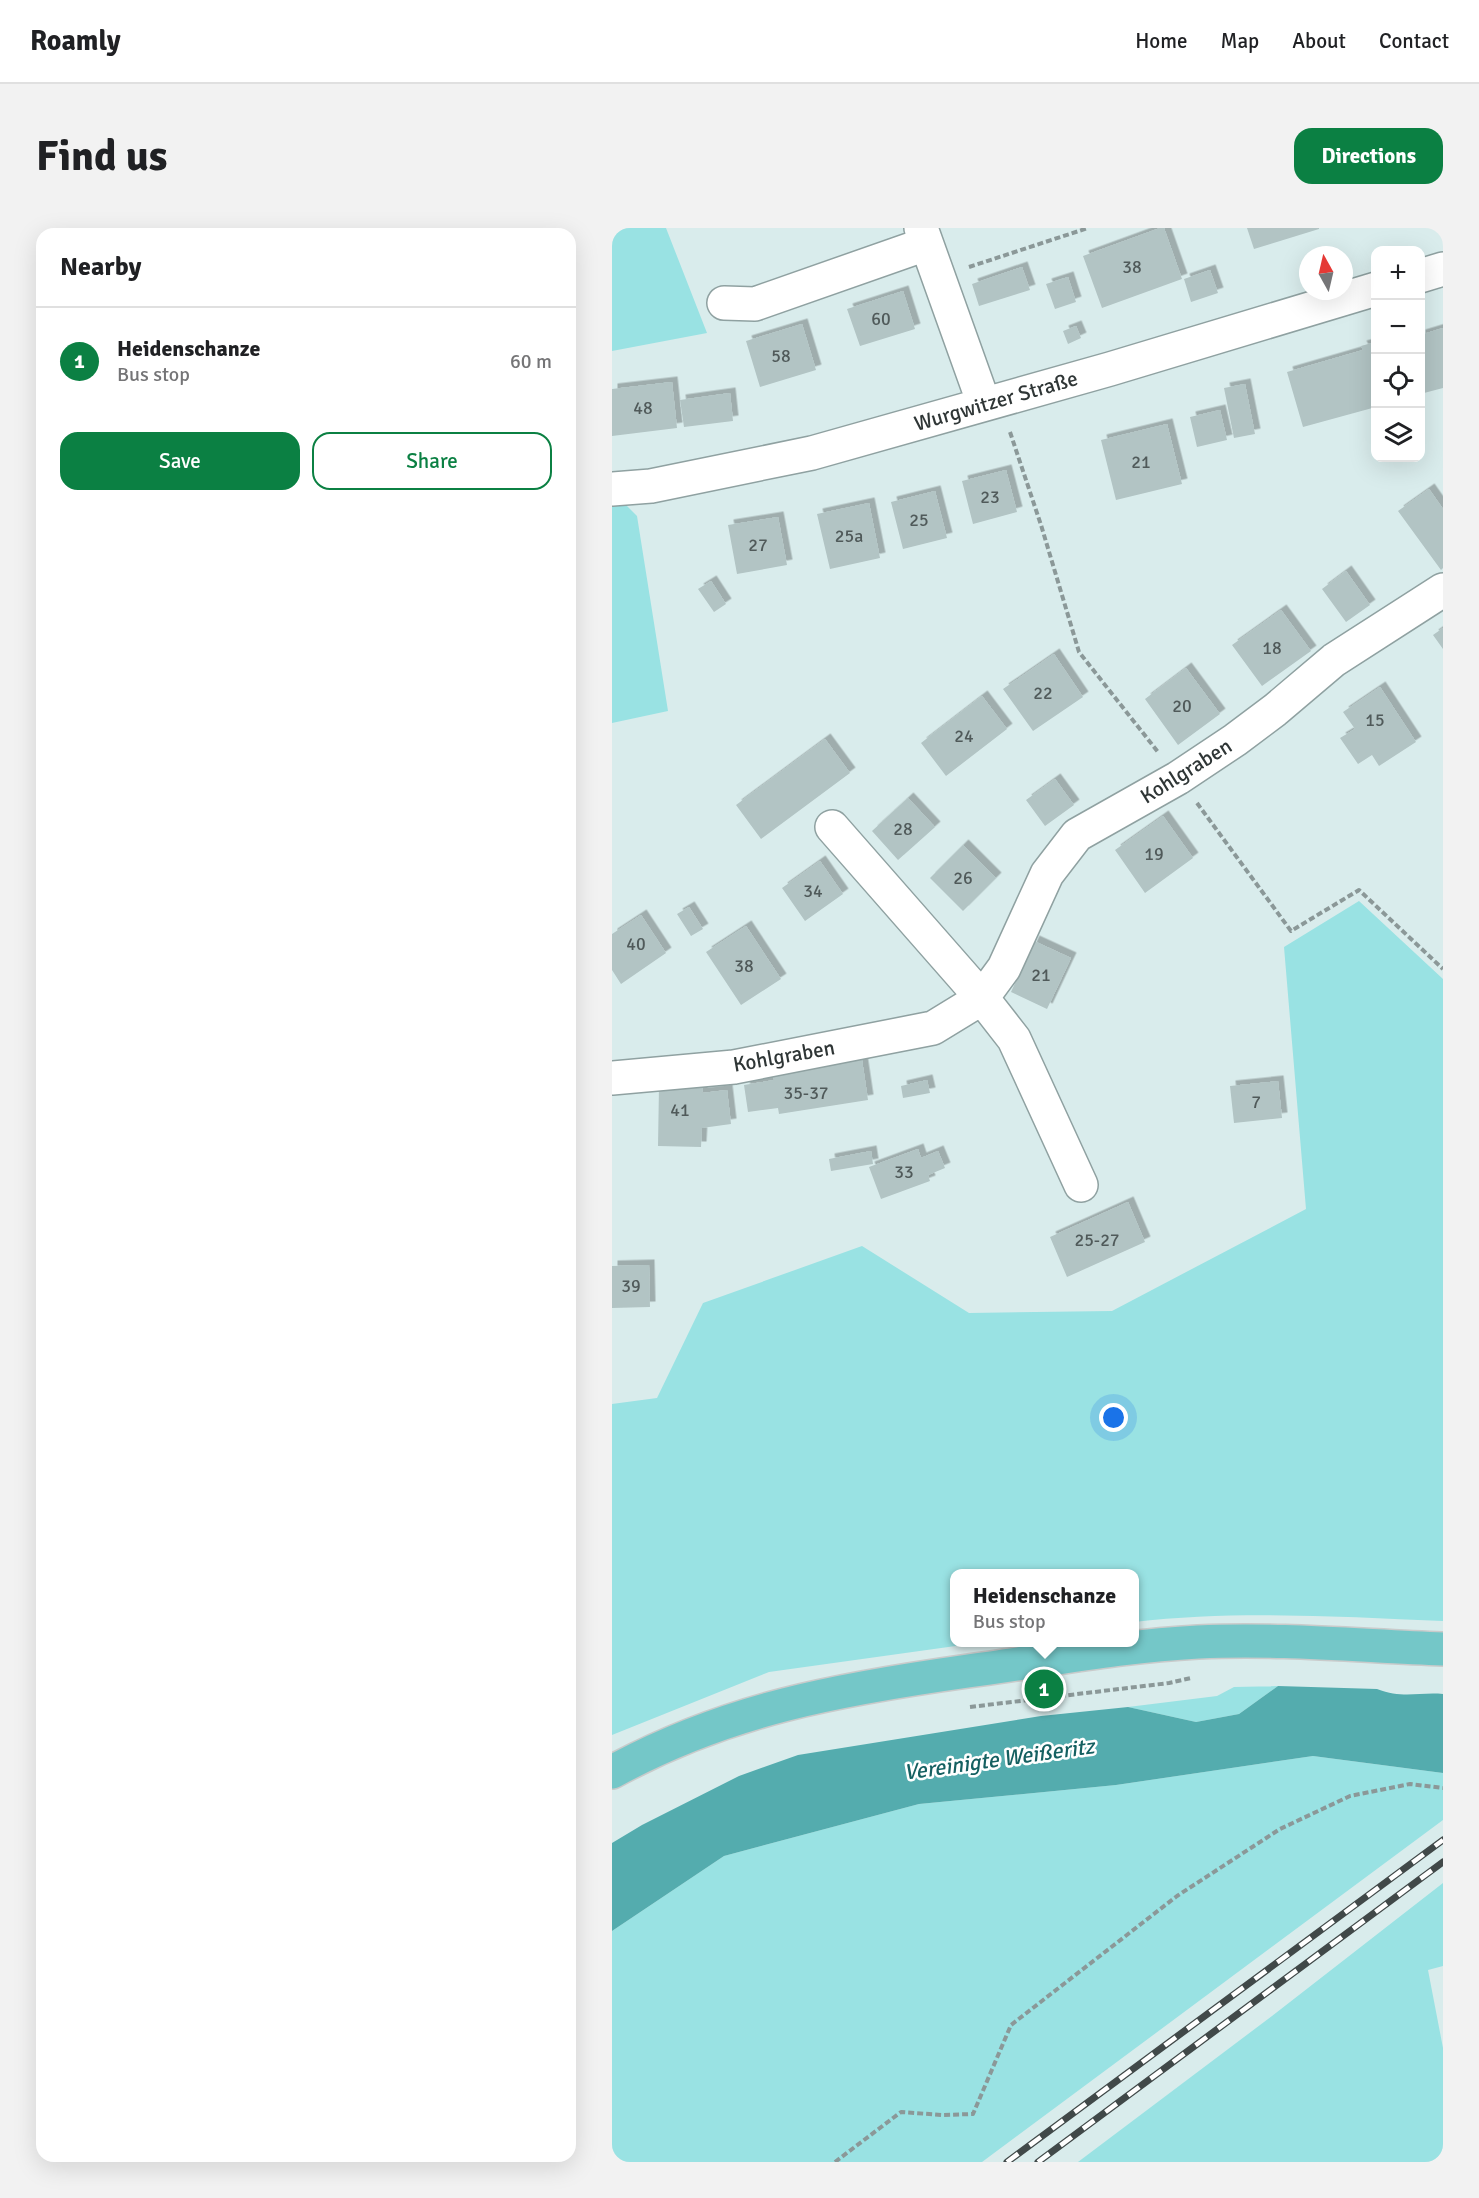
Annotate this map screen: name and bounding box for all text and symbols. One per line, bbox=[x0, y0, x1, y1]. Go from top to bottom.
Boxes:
text: Roamly bbox=[30, 24, 121, 58]
text: Home bbox=[1135, 28, 1188, 54]
text: Map bbox=[1221, 28, 1259, 54]
text: About bbox=[1292, 28, 1346, 54]
text: Contact bbox=[1379, 28, 1449, 54]
button: Directions bbox=[1294, 128, 1443, 184]
text: Find us bbox=[36, 131, 167, 182]
north arrow bbox=[1299, 246, 1353, 300]
map controls bbox=[1371, 246, 1425, 462]
button: + bbox=[1371, 246, 1425, 300]
text: Nearby bbox=[60, 251, 141, 283]
house number: 38 bbox=[1122, 256, 1142, 278]
button: − bbox=[1371, 300, 1425, 354]
house number: 60 bbox=[871, 308, 891, 330]
text: Heidenschanze bbox=[117, 335, 260, 362]
house number: 58 bbox=[771, 345, 791, 367]
text: 1 bbox=[74, 349, 85, 374]
text: 60 m bbox=[510, 349, 552, 374]
button: locate bbox=[1371, 354, 1425, 408]
text: Bus stop bbox=[117, 362, 190, 387]
street label: Wurgwitzer Straße bbox=[911, 365, 1081, 437]
house number: 48 bbox=[633, 397, 653, 419]
button: layers bbox=[1371, 408, 1425, 462]
button: Save bbox=[60, 432, 300, 490]
button: Share bbox=[312, 432, 552, 490]
house number: 21 bbox=[1131, 451, 1151, 473]
house number: 23 bbox=[980, 486, 1000, 508]
house number: 25 bbox=[909, 509, 929, 531]
house number: 25a bbox=[835, 525, 863, 547]
house number: 27 bbox=[748, 534, 768, 556]
house number: 18 bbox=[1262, 637, 1282, 659]
house number: 22 bbox=[1033, 682, 1053, 704]
house number: 20 bbox=[1172, 695, 1192, 717]
house number: 15 bbox=[1365, 709, 1385, 731]
house number: 24 bbox=[954, 725, 974, 747]
street label: Kohlgraben bbox=[1135, 733, 1237, 809]
house number: 28 bbox=[893, 818, 913, 840]
house number: 19 bbox=[1144, 843, 1164, 865]
house number: 26 bbox=[953, 867, 973, 889]
house number: 34 bbox=[803, 880, 823, 902]
house number: 40 bbox=[626, 933, 646, 955]
house number: 38 bbox=[734, 955, 754, 977]
house number: 21 bbox=[1031, 964, 1051, 986]
street label: Kohlgraben bbox=[731, 1034, 837, 1078]
house number: 35-37 bbox=[783, 1082, 829, 1104]
house number: 7 bbox=[1251, 1091, 1261, 1113]
house number: 41 bbox=[670, 1099, 690, 1121]
house number: 33 bbox=[894, 1161, 914, 1183]
house number: 25-27 bbox=[1074, 1229, 1120, 1251]
house number: 39 bbox=[621, 1275, 641, 1297]
your location bbox=[1099, 1403, 1128, 1432]
popup bbox=[950, 1569, 1139, 1647]
text: Heidenschanze bbox=[973, 1582, 1116, 1609]
text: Bus stop bbox=[973, 1609, 1046, 1634]
pin: 1 bbox=[1024, 1666, 1064, 1712]
water label: Vereinigte Weißeritz bbox=[902, 1732, 1098, 1786]

